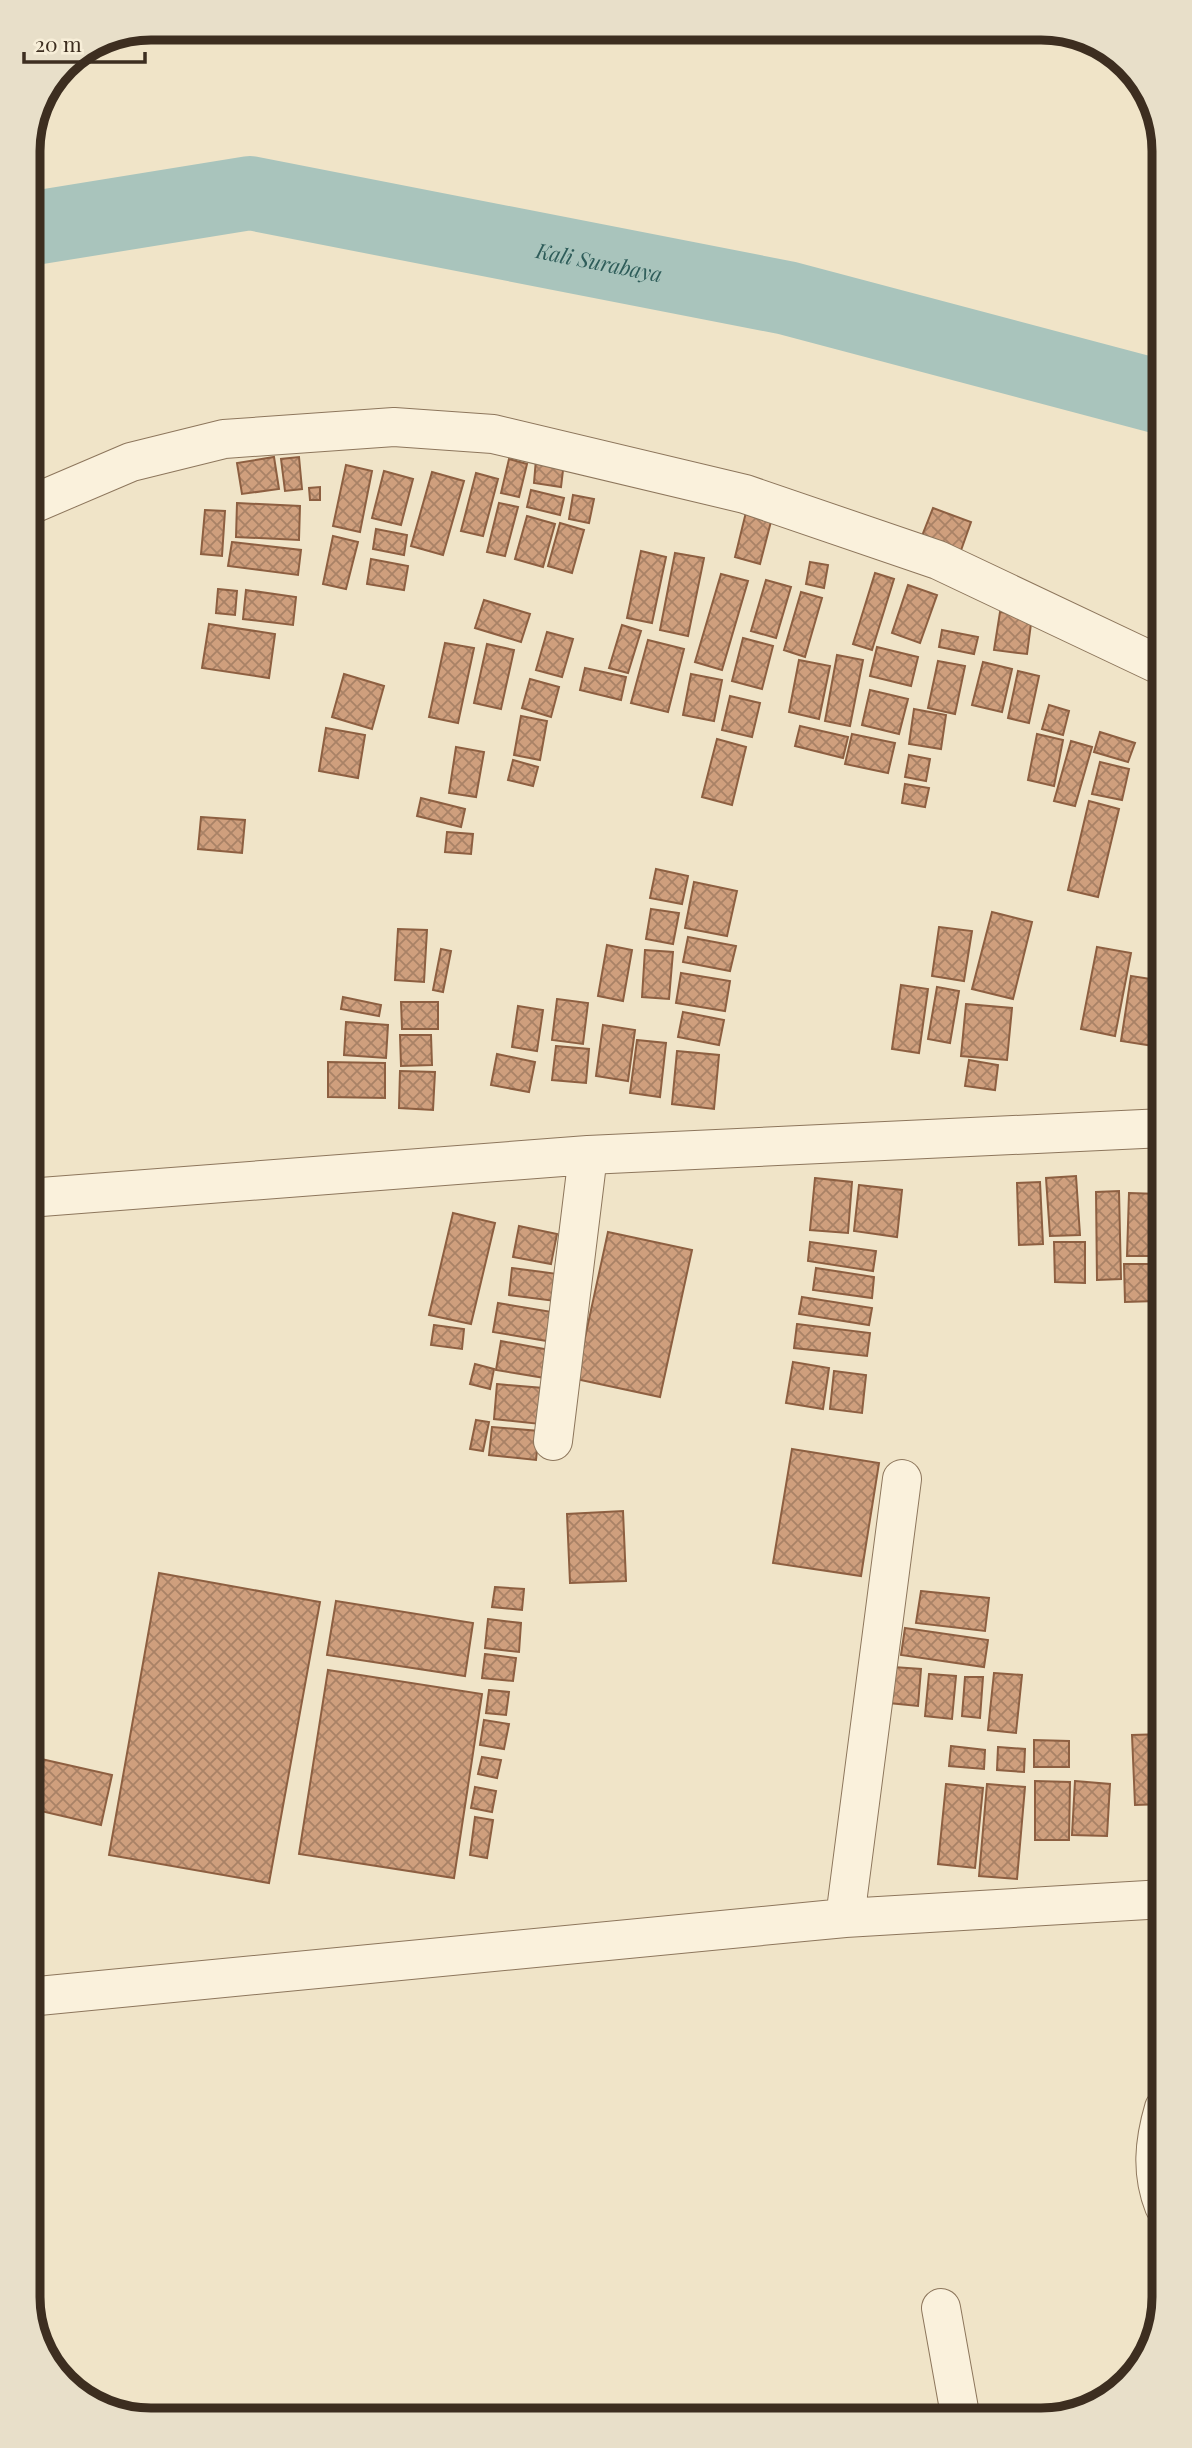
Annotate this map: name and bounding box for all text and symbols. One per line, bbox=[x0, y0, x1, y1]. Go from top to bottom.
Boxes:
scale bar bbox=[24, 21, 145, 65]
text: 20 m bbox=[35, 29, 82, 57]
water label: Kali Surabaya bbox=[533, 235, 665, 287]

